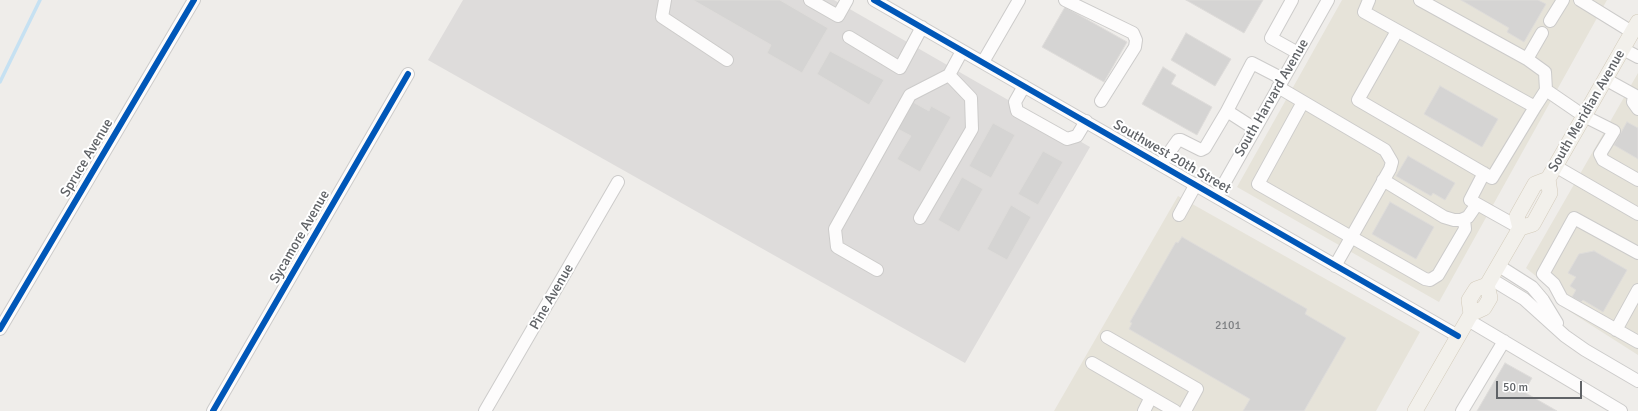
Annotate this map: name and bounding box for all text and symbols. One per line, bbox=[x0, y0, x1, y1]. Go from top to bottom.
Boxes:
street label: South Harvard Avenue bbox=[1231, 36, 1313, 160]
street label: South Meridian Avenue bbox=[1545, 47, 1629, 175]
street label: Spruce Avenue bbox=[57, 116, 117, 200]
street label: Southwest 20th Street bbox=[1110, 116, 1234, 198]
street label: Sycamore Avenue bbox=[267, 187, 333, 287]
street label: Pine Avenue bbox=[526, 261, 578, 333]
house number: 2101 bbox=[1215, 319, 1241, 333]
scale bar bbox=[1498, 373, 1584, 399]
text: 50 m bbox=[1503, 380, 1528, 395]

